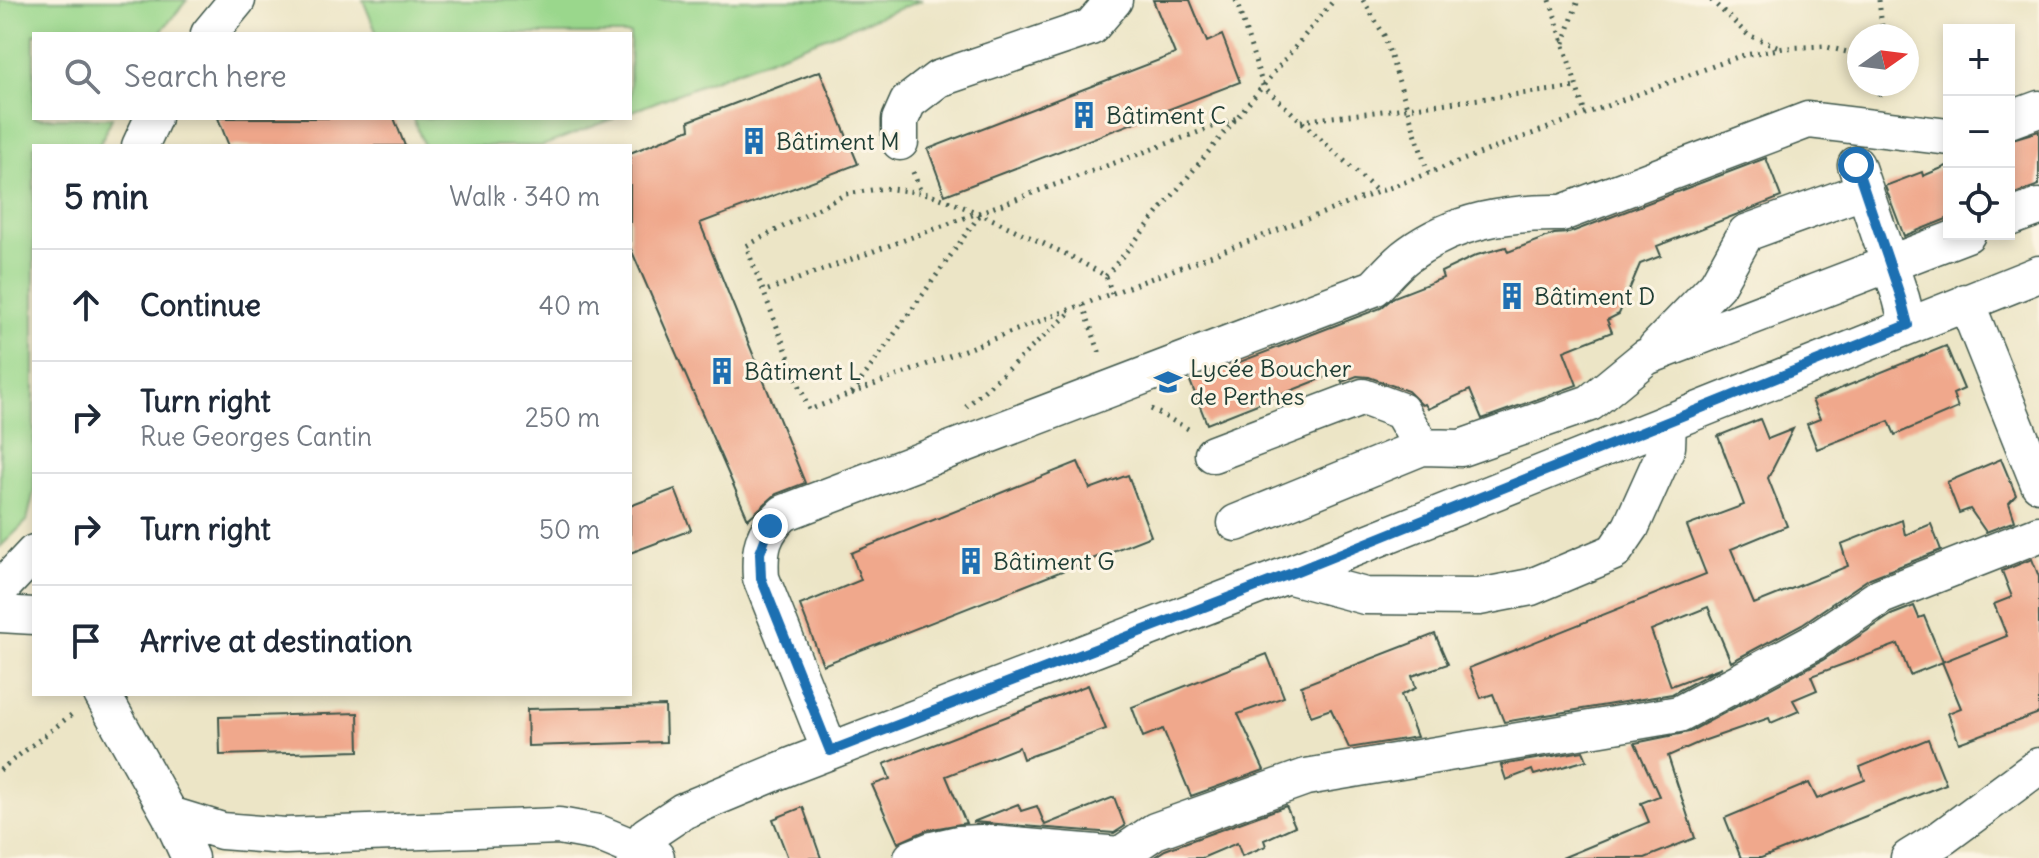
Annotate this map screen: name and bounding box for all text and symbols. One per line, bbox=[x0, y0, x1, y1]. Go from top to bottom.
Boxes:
north arrow bbox=[1847, 24, 1919, 96]
map controls bbox=[1943, 24, 2015, 240]
button: + bbox=[1943, 24, 2015, 96]
search box bbox=[32, 32, 632, 120]
icon: search bbox=[60, 54, 104, 98]
text: Search here bbox=[124, 57, 287, 95]
button: − bbox=[1943, 96, 2015, 168]
building icon: Bâtiment C bbox=[1069, 100, 1099, 130]
place label: Bâtiment C bbox=[1106, 100, 1226, 130]
building icon: Bâtiment M bbox=[739, 126, 769, 156]
place label: Bâtiment M bbox=[776, 126, 900, 156]
route start bbox=[1838, 147, 1874, 183]
button: locate bbox=[1943, 168, 2015, 240]
text: 5 min bbox=[64, 175, 149, 218]
text: Walk · 340 m bbox=[449, 180, 600, 213]
building icon: Bâtiment D bbox=[1497, 281, 1527, 311]
place label: Bâtiment D bbox=[1534, 281, 1655, 311]
icon: ahead bbox=[64, 283, 108, 327]
text: Continue bbox=[140, 286, 261, 324]
text: 40 m bbox=[539, 289, 600, 322]
place label: Lycée Boucher de Perthes bbox=[1190, 353, 1352, 411]
building icon: Bâtiment L bbox=[707, 356, 737, 386]
place label: Bâtiment L bbox=[744, 356, 861, 386]
school or university icon: Lycée Boucher de Perthes bbox=[1153, 367, 1183, 397]
text: Turn right bbox=[140, 382, 271, 420]
icon: right bbox=[64, 395, 108, 439]
text: 250 m bbox=[525, 401, 600, 434]
text: Rue Georges Cantin bbox=[140, 420, 372, 453]
icon: right bbox=[64, 507, 108, 551]
route end bbox=[752, 508, 788, 544]
text: Turn right bbox=[140, 510, 271, 548]
text: 50 m bbox=[539, 513, 600, 546]
building icon: Bâtiment G bbox=[956, 546, 986, 576]
place label: Bâtiment G bbox=[993, 546, 1115, 576]
icon: arrive bbox=[64, 619, 108, 663]
text: Arrive at destination bbox=[140, 622, 412, 660]

